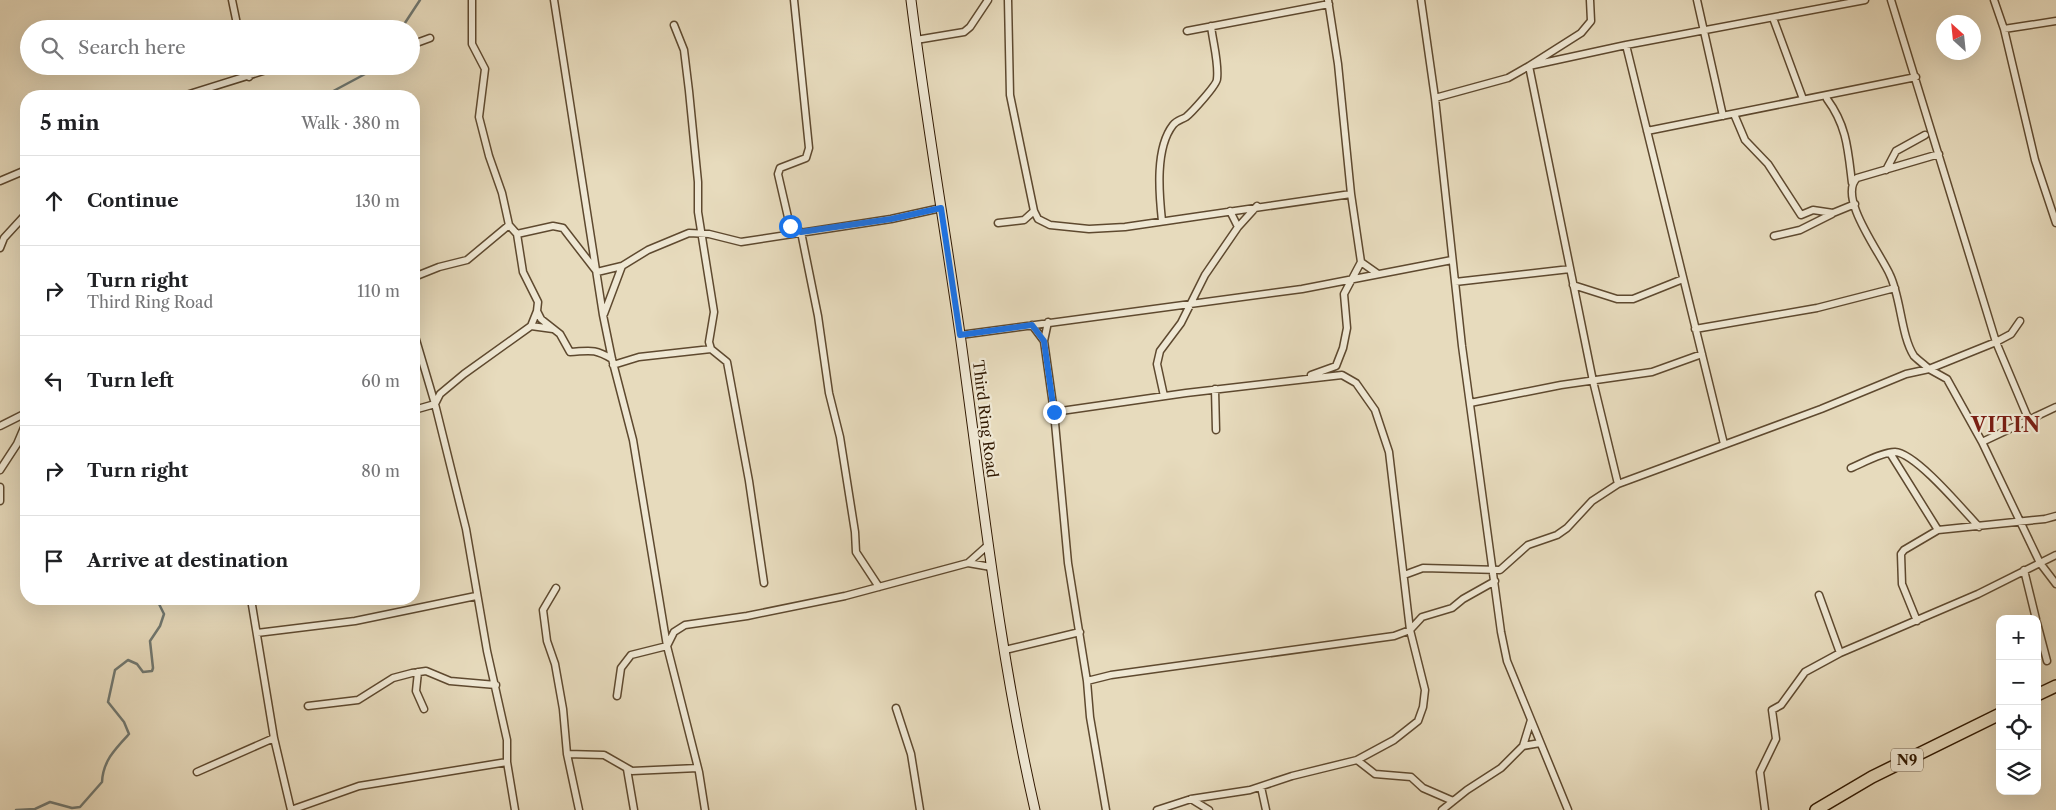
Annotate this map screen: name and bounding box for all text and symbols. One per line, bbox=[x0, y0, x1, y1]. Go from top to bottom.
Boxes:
north arrow bbox=[1936, 15, 1981, 60]
search box bbox=[20, 20, 420, 75]
icon: search bbox=[38, 34, 66, 62]
text: Search here bbox=[78, 36, 186, 59]
text: 5 min bbox=[40, 110, 100, 135]
text: Walk · 380 m bbox=[301, 113, 400, 133]
icon: ahead bbox=[40, 187, 68, 215]
text: Continue bbox=[87, 189, 179, 212]
text: 130 m bbox=[355, 191, 400, 211]
route start bbox=[779, 215, 802, 238]
text: Turn right bbox=[87, 269, 188, 292]
icon: right bbox=[40, 277, 68, 305]
text: 110 m bbox=[357, 281, 400, 301]
text: Third Ring Road bbox=[87, 292, 213, 312]
street label: Third Ring Road bbox=[969, 359, 1002, 479]
icon: left bbox=[40, 367, 68, 395]
text: Turn left bbox=[87, 369, 174, 392]
text: 60 m bbox=[361, 371, 400, 391]
route end bbox=[1043, 401, 1066, 424]
district label: VITIN bbox=[1970, 413, 2041, 437]
icon: right bbox=[40, 457, 68, 485]
text: Turn right bbox=[87, 459, 188, 482]
text: 80 m bbox=[361, 461, 400, 481]
icon: arrive bbox=[40, 547, 68, 575]
text: Arrive at destination bbox=[87, 549, 288, 572]
map controls bbox=[1996, 615, 2041, 795]
button: + bbox=[1996, 615, 2041, 660]
button: − bbox=[1996, 660, 2041, 705]
button: locate bbox=[1996, 705, 2041, 750]
road number: N9 bbox=[1891, 748, 1923, 772]
button: layers bbox=[1996, 750, 2041, 795]

